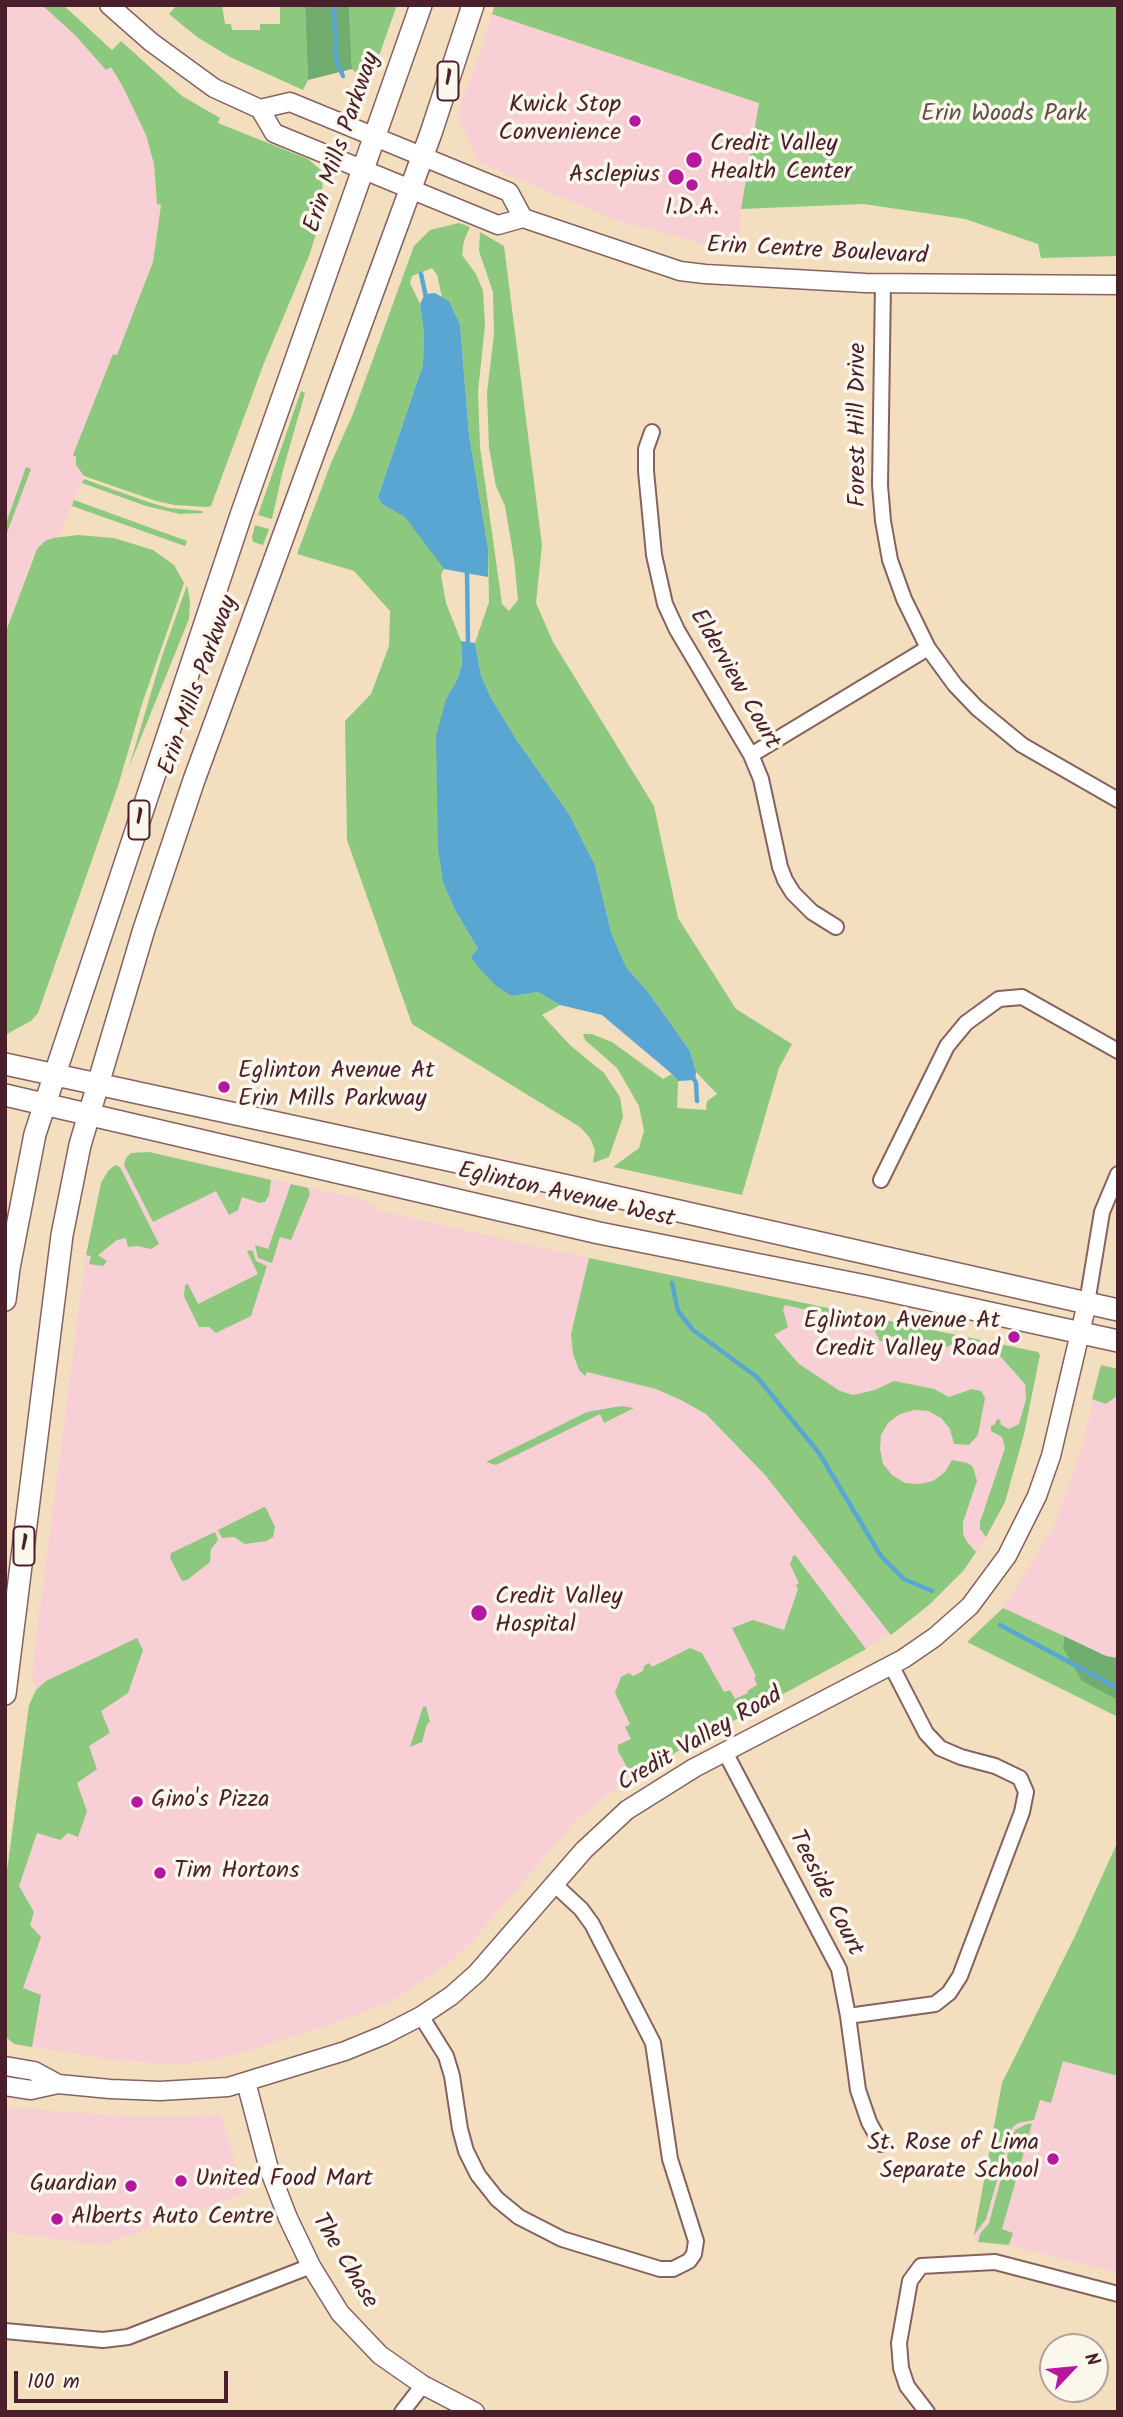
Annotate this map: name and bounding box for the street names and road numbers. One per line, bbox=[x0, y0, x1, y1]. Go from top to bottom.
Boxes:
street label: Erin Mills Parkway bbox=[300, 49, 388, 237]
road number: 1 bbox=[438, 61, 458, 100]
street label: Erin Centre Boulevard bbox=[706, 233, 928, 273]
street label: Forest Hill Drive bbox=[846, 343, 874, 507]
street label: Erin Mills Parkway bbox=[154, 592, 246, 780]
street label: Elderview Court bbox=[681, 605, 785, 755]
road number: 1 bbox=[128, 800, 150, 840]
street label: Eglinton Avenue West bbox=[455, 1158, 677, 1236]
road number: 1 bbox=[13, 1526, 34, 1566]
street label: Credit Valley Road bbox=[614, 1682, 788, 1800]
street label: Teeside Court bbox=[780, 1827, 868, 1961]
street label: The Chase bbox=[303, 2209, 383, 2315]

